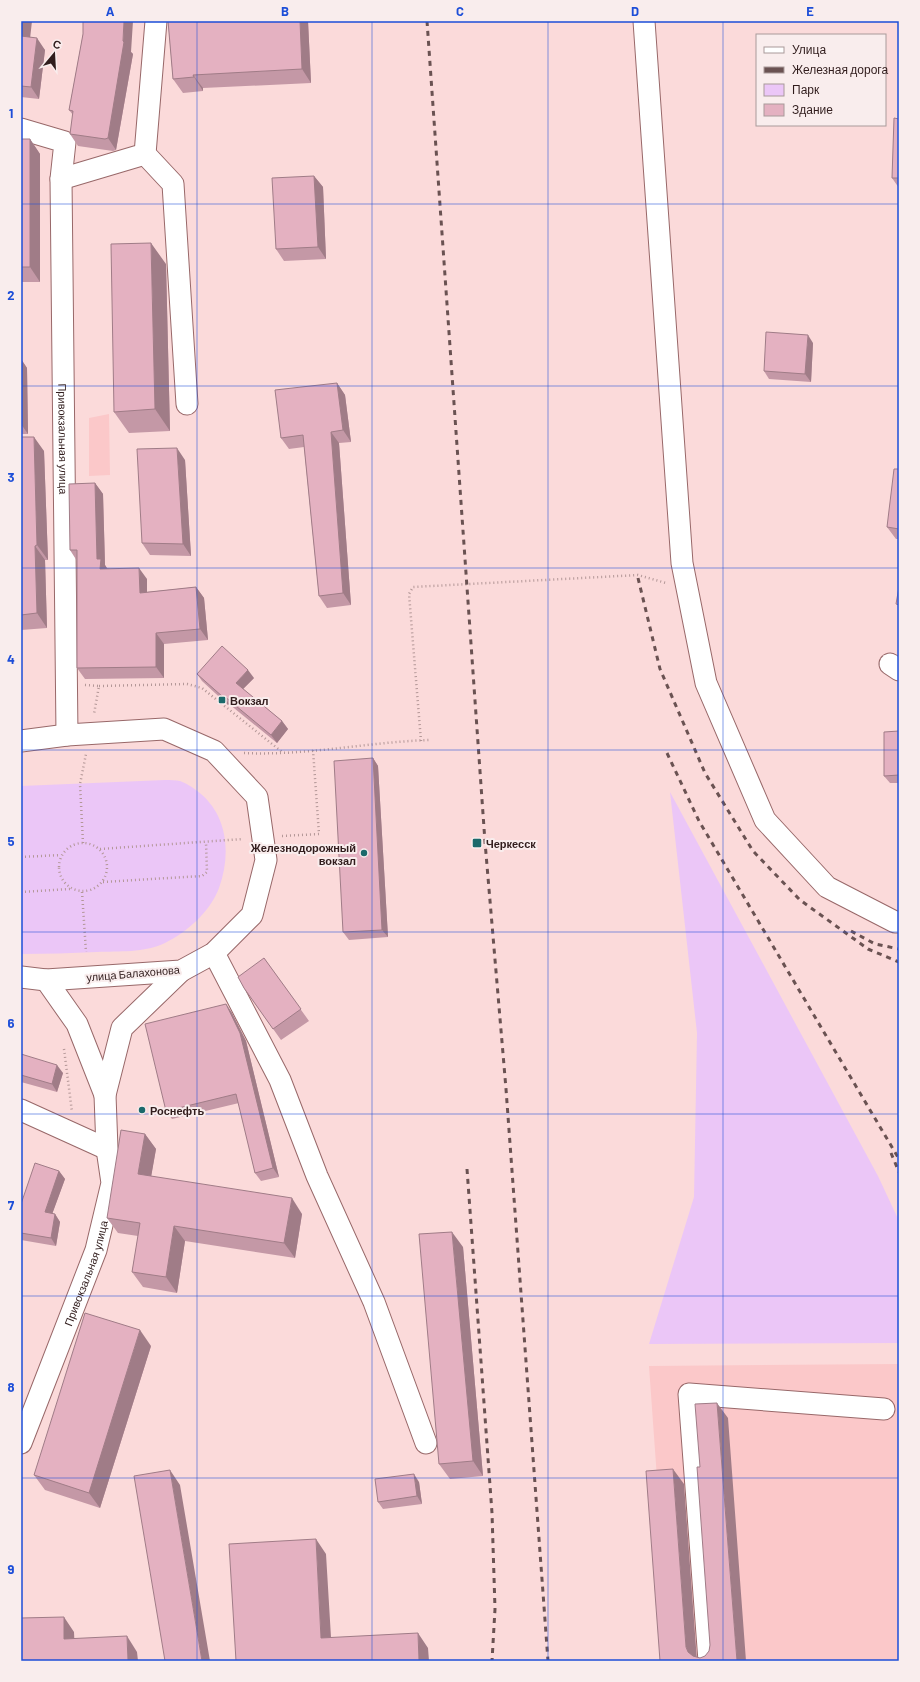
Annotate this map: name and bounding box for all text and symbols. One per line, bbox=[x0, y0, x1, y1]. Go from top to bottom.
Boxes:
text: A bbox=[106, 3, 115, 19]
text: B bbox=[281, 3, 289, 19]
text: C bbox=[456, 3, 464, 19]
text: D bbox=[631, 3, 639, 19]
text: E bbox=[806, 3, 814, 19]
north arrow bbox=[34, 34, 74, 74]
legend bbox=[756, 34, 886, 126]
text: С bbox=[51, 37, 63, 51]
text: Улица bbox=[792, 42, 826, 57]
text: Железная дорога bbox=[792, 62, 888, 77]
text: Парк bbox=[792, 82, 820, 97]
text: Здание bbox=[792, 102, 833, 117]
text: 1 bbox=[9, 105, 13, 121]
text: 2 bbox=[7, 287, 15, 303]
street label: Привокзальная улица bbox=[57, 383, 71, 495]
text: 3 bbox=[7, 469, 15, 485]
text: 4 bbox=[7, 651, 15, 667]
place label: Вокзал bbox=[230, 694, 269, 707]
marker: Вокзал bbox=[217, 695, 227, 705]
text: 5 bbox=[7, 833, 15, 849]
marker: Черкесск bbox=[471, 837, 483, 849]
place label: Черкесск bbox=[486, 837, 536, 850]
place label: Железнодорожный вокзал bbox=[250, 841, 356, 867]
marker: Железнодорожный вокзал bbox=[359, 848, 369, 858]
street label: улица Балахонова bbox=[86, 962, 181, 984]
text: 6 bbox=[8, 1015, 15, 1031]
place label: Роснефть bbox=[150, 1104, 204, 1117]
marker: Роснефть bbox=[137, 1105, 147, 1115]
text: 7 bbox=[8, 1197, 15, 1213]
street label: Привокзальная улица bbox=[61, 1218, 110, 1327]
text: 8 bbox=[7, 1379, 15, 1395]
text: 9 bbox=[8, 1561, 15, 1577]

